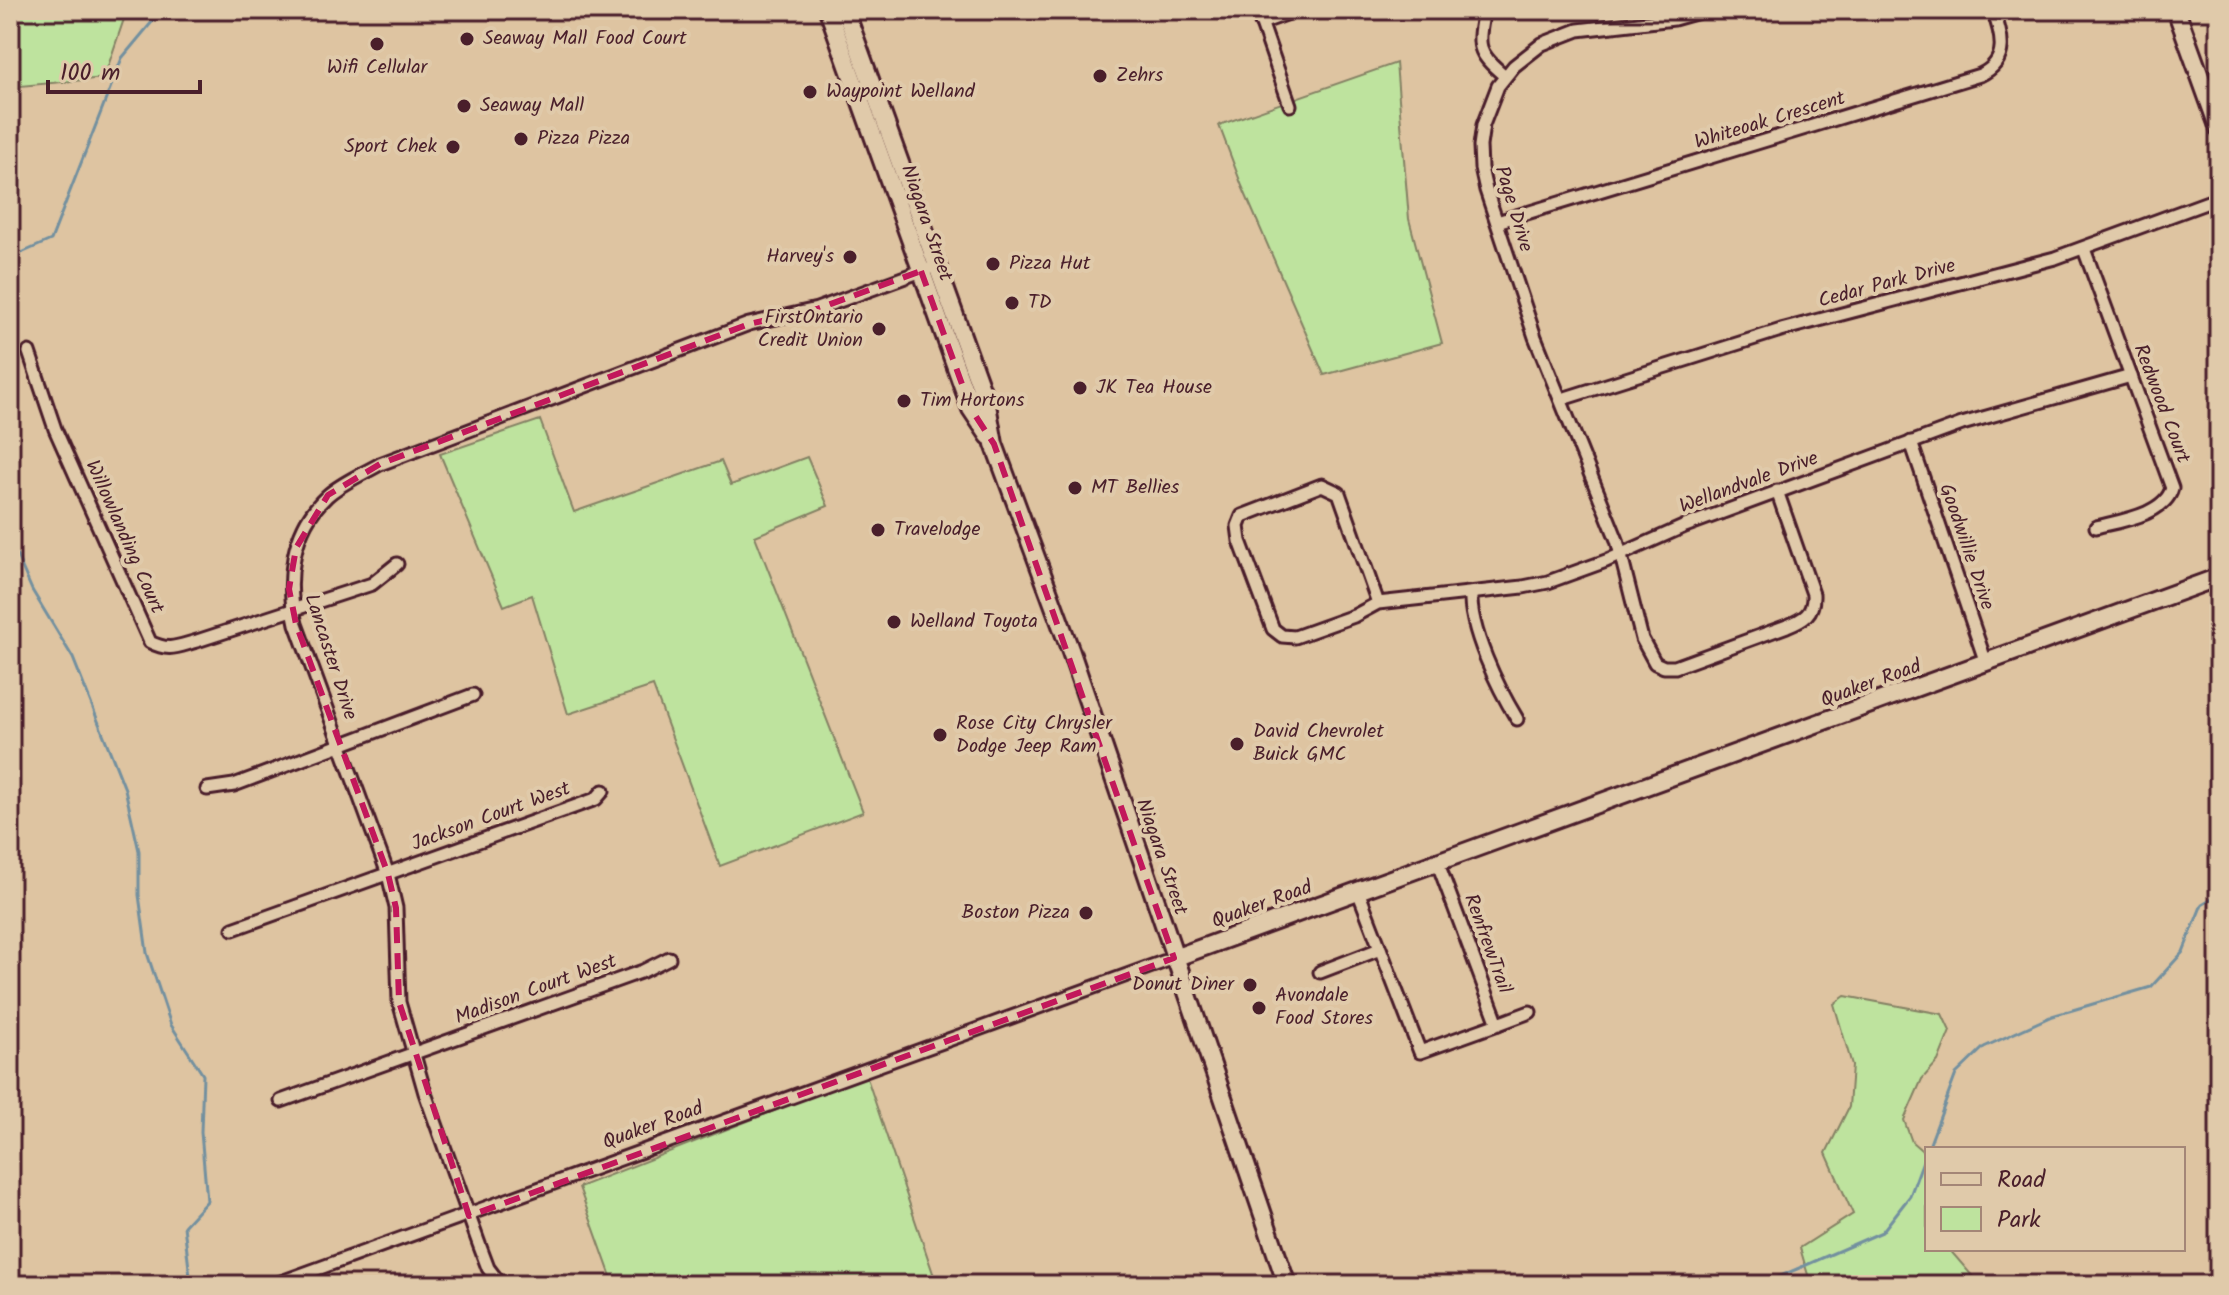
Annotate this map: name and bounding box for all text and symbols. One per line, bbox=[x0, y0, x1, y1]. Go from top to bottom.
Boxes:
place label: Seaway Mall Food Court bbox=[483, 23, 687, 55]
marker: Seaway Mall Food Court bbox=[458, 30, 476, 48]
marker: Wifi Cellular bbox=[368, 35, 386, 53]
scale bar bbox=[48, 44, 200, 94]
place label: Wifi Cellular bbox=[327, 52, 429, 84]
text: 100 m bbox=[60, 54, 120, 93]
place label: Zehrs bbox=[1116, 60, 1164, 92]
marker: Zehrs bbox=[1091, 67, 1109, 85]
place label: Waypoint Welland bbox=[826, 76, 976, 108]
marker: Waypoint Welland bbox=[801, 83, 819, 101]
street label: Whiteoak Crescent bbox=[1691, 83, 1850, 159]
place label: Seaway Mall bbox=[480, 90, 584, 122]
marker: Seaway Mall bbox=[455, 97, 473, 115]
place label: Pizza Pizza bbox=[537, 123, 630, 155]
marker: Pizza Pizza bbox=[512, 130, 530, 148]
place label: Sport Chek bbox=[344, 131, 438, 163]
marker: Sport Chek bbox=[444, 138, 462, 156]
street label: Niagara Street bbox=[891, 160, 961, 286]
street label: Page Drive bbox=[1485, 162, 1541, 256]
place label: Harvey's bbox=[766, 241, 834, 273]
marker: Harvey's bbox=[841, 248, 859, 266]
place label: Pizza Hut bbox=[1009, 248, 1091, 280]
street label: Cedar Park Drive bbox=[1815, 250, 1959, 318]
marker: Pizza Hut bbox=[984, 255, 1002, 273]
place label: TD bbox=[1028, 287, 1052, 319]
marker: TD bbox=[1003, 294, 1021, 312]
place label: FirstOntario Credit Union bbox=[758, 302, 863, 357]
marker: FirstOntario Credit Union bbox=[870, 320, 888, 338]
street label: Redwood Court bbox=[2124, 340, 2198, 468]
place label: JK Tea House bbox=[1096, 372, 1212, 404]
marker: JK Tea House bbox=[1071, 379, 1089, 397]
place label: Tim Hortons bbox=[920, 385, 1025, 417]
marker: Tim Hortons bbox=[895, 392, 913, 410]
street label: Wellandvale Drive bbox=[1675, 443, 1823, 523]
street label: Willowlanding Court bbox=[76, 455, 172, 619]
place label: MT Bellies bbox=[1091, 472, 1180, 504]
marker: MT Bellies bbox=[1066, 479, 1084, 497]
street label: Goodwillie Drive bbox=[1929, 479, 2003, 615]
place label: Travelodge bbox=[894, 514, 981, 546]
marker: Travelodge bbox=[869, 521, 887, 539]
street label: Lancaster Drive bbox=[295, 590, 365, 724]
place label: Welland Toyota bbox=[910, 606, 1038, 638]
marker: Welland Toyota bbox=[885, 613, 903, 631]
street label: Quaker Road bbox=[1816, 651, 1927, 717]
place label: Rose City Chrysler Dodge Jeep Ram bbox=[956, 708, 1113, 763]
place label: David Chevrolet Buick GMC bbox=[1253, 716, 1384, 771]
marker: Rose City Chrysler Dodge Jeep Ram bbox=[931, 726, 949, 744]
marker: David Chevrolet Buick GMC bbox=[1228, 735, 1246, 753]
street label: Jackson Court West bbox=[407, 773, 575, 861]
street label: Niagara Street bbox=[1126, 794, 1196, 920]
street label: Quaker Road bbox=[1207, 872, 1318, 938]
street label: RenfrewTrail bbox=[1454, 890, 1520, 999]
place label: Boston Pizza bbox=[962, 897, 1070, 929]
marker: Boston Pizza bbox=[1077, 904, 1095, 922]
street label: Madison Court West bbox=[451, 946, 622, 1034]
place label: Donut Diner bbox=[1132, 969, 1235, 1001]
marker: Donut Diner bbox=[1241, 976, 1259, 994]
place label: Avondale Food Stores bbox=[1275, 980, 1374, 1035]
marker: Avondale Food Stores bbox=[1250, 999, 1268, 1017]
street label: Quaker Road bbox=[598, 1093, 709, 1159]
legend bbox=[1925, 1147, 2185, 1251]
text: Road bbox=[1997, 1161, 2046, 1200]
text: Park bbox=[1997, 1201, 2041, 1240]

